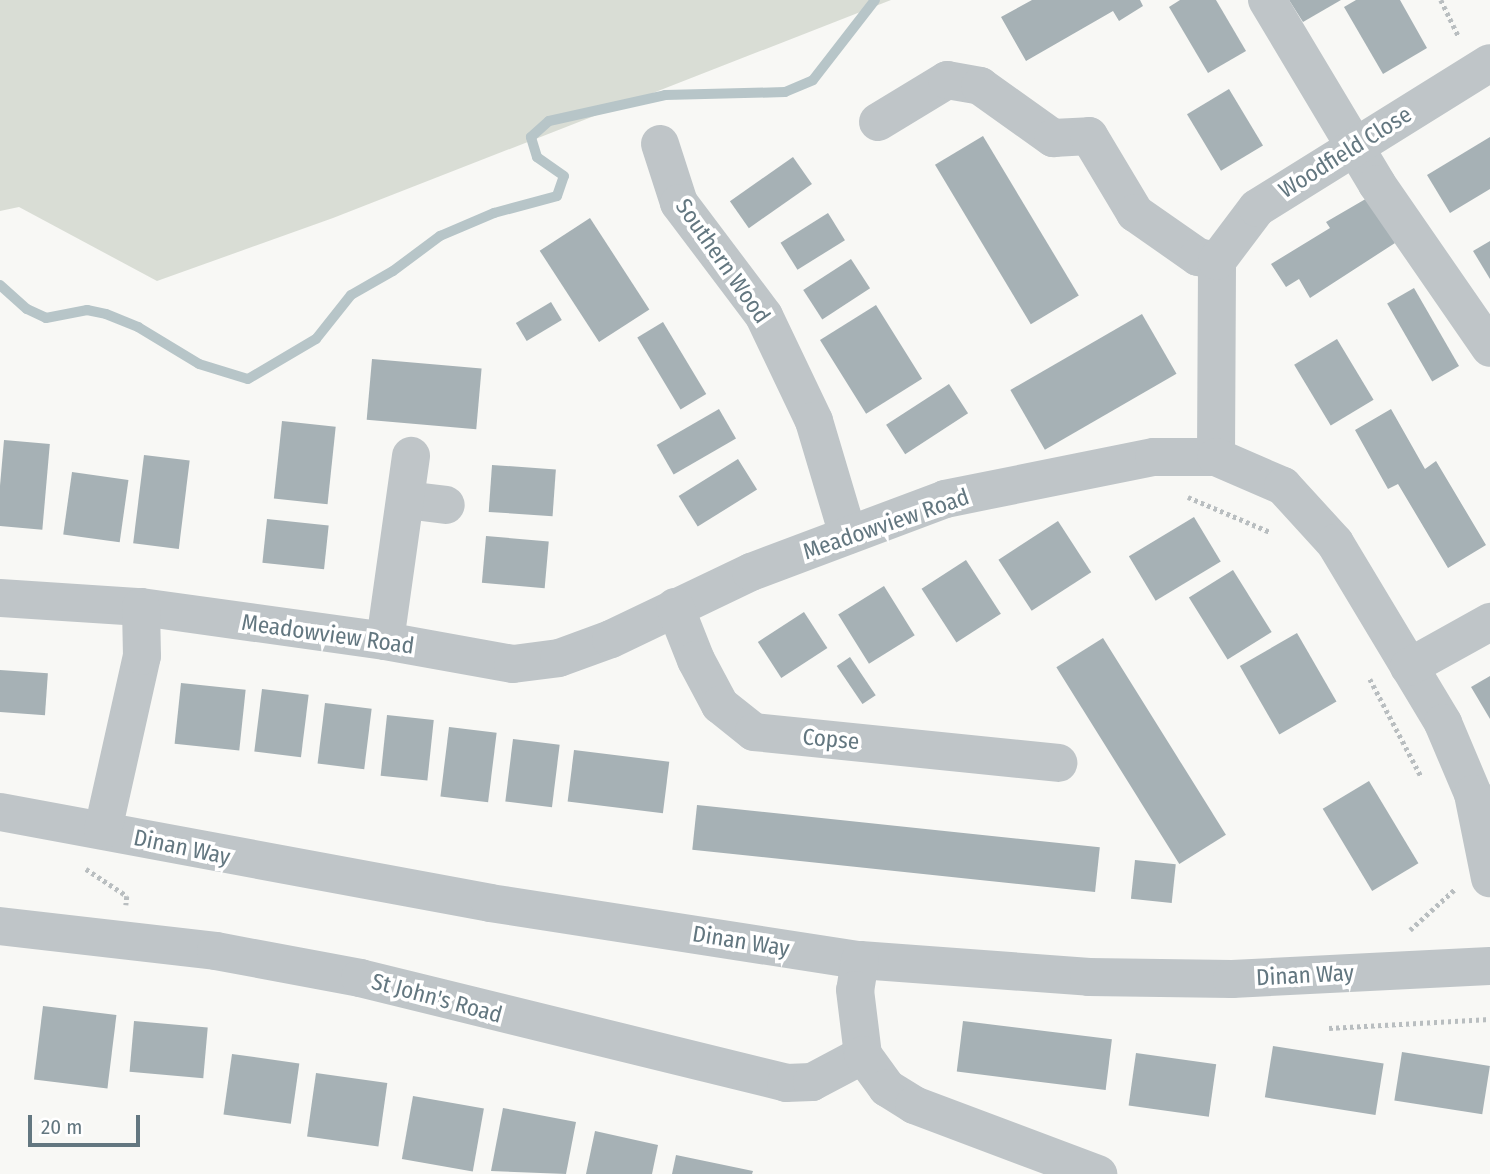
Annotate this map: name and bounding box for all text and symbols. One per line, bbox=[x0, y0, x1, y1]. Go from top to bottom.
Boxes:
street label: Woodfield Close bbox=[1274, 100, 1416, 204]
street label: Southern Wood bbox=[670, 193, 776, 329]
street label: Meadowview Road bbox=[799, 483, 973, 565]
street label: Meadowview Road bbox=[240, 608, 416, 660]
street label: Copse bbox=[802, 723, 860, 755]
street label: Dinan Way bbox=[131, 823, 233, 871]
street label: Dinan Way bbox=[691, 920, 791, 962]
street label: Dinan Way bbox=[1255, 959, 1355, 991]
street label: St John's Road bbox=[369, 967, 505, 1029]
scale bar bbox=[32, 1100, 144, 1144]
text: 20 m bbox=[41, 1114, 82, 1140]

